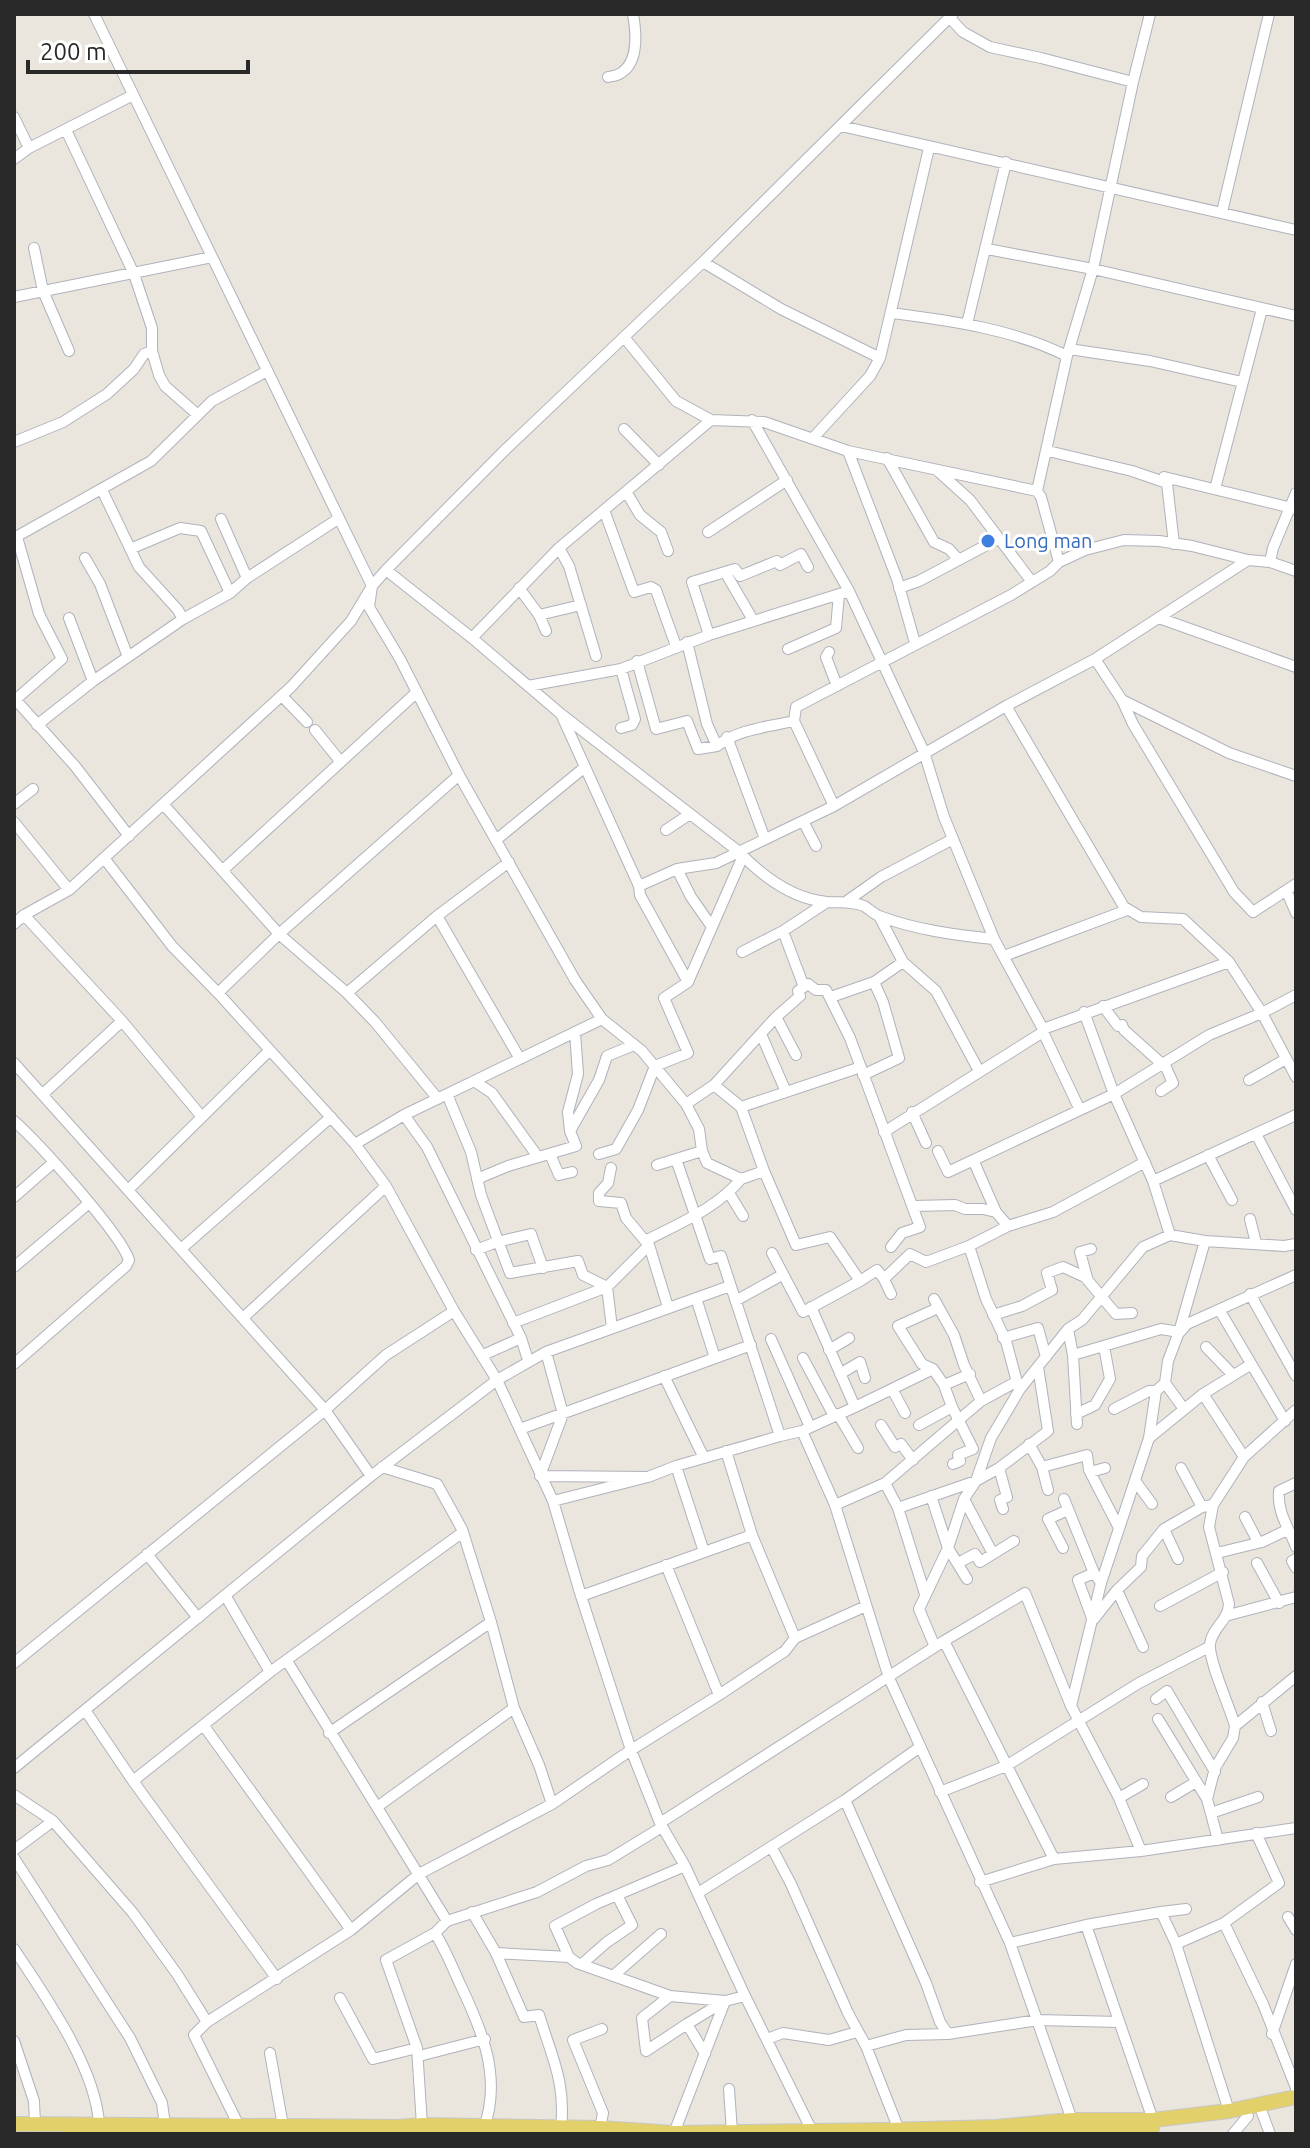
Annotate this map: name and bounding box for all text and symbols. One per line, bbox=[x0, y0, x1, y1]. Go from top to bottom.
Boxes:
scale bar bbox=[28, 24, 248, 74]
text: 200 m bbox=[40, 38, 107, 65]
place label: Long man bbox=[1004, 529, 1092, 552]
marker: Long man bbox=[979, 532, 997, 550]

